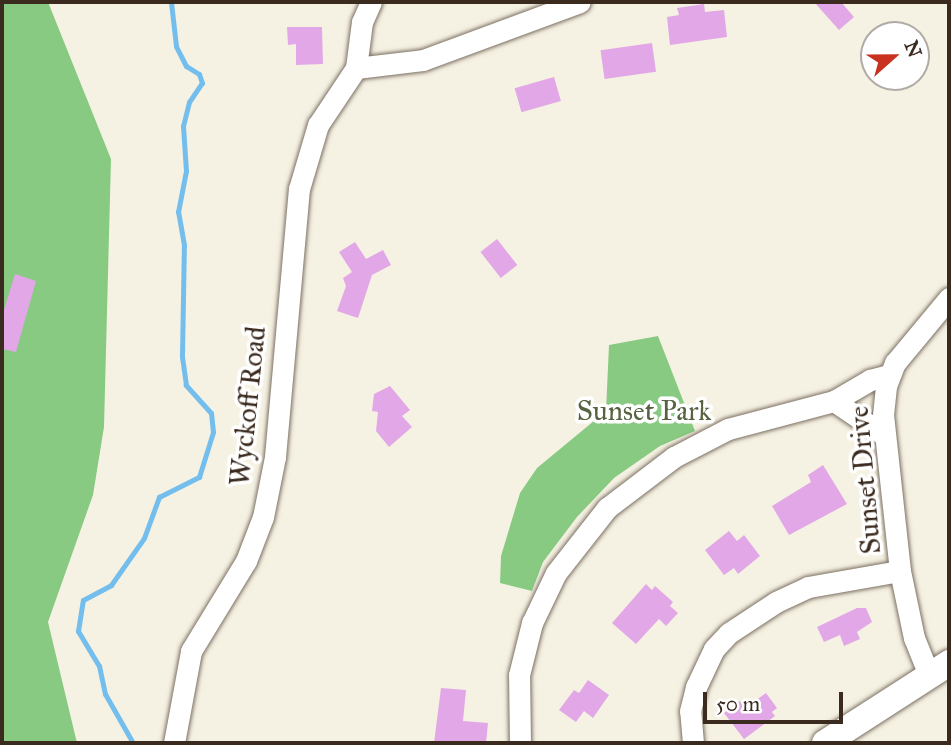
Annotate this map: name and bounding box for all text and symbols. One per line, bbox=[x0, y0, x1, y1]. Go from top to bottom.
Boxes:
north arrow bbox=[860, 21, 930, 91]
text: N bbox=[900, 37, 927, 61]
street label: Wyckoff Road bbox=[223, 324, 273, 488]
park label: Sunset Park bbox=[577, 394, 711, 428]
street label: Sunset Drive bbox=[842, 404, 888, 556]
scale bar bbox=[706, 678, 846, 722]
text: 50 m bbox=[716, 691, 760, 717]

